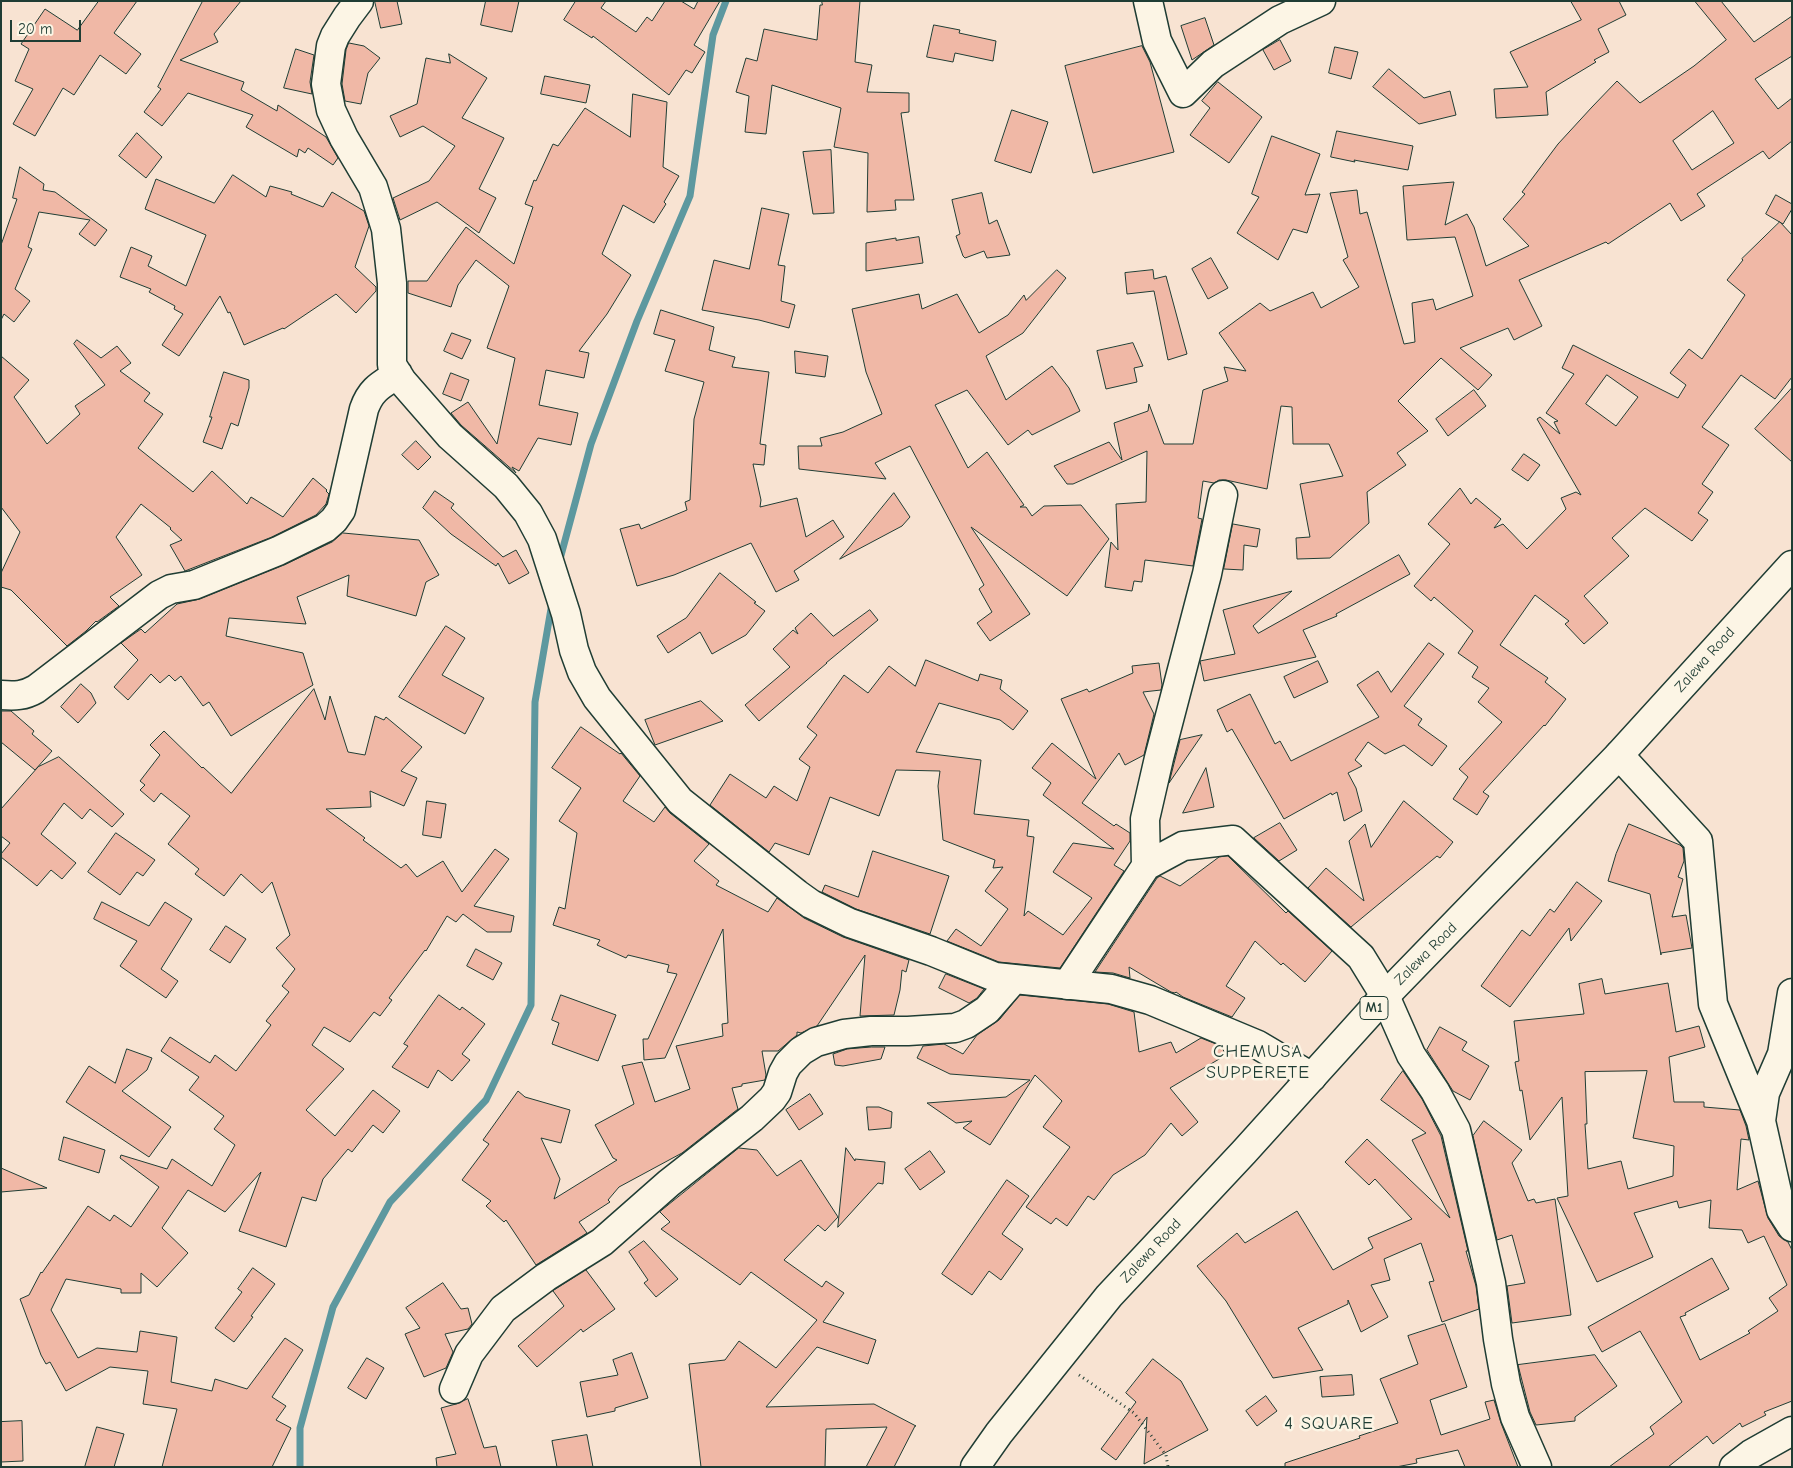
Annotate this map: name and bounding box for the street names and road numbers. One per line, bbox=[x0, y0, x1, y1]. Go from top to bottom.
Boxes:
street label: Zalewa Road bbox=[1671, 624, 1739, 696]
street label: Zalewa Road bbox=[1391, 919, 1461, 989]
road number: M1 bbox=[1360, 996, 1388, 1020]
street label: Zalewa Road bbox=[1117, 1215, 1185, 1287]

